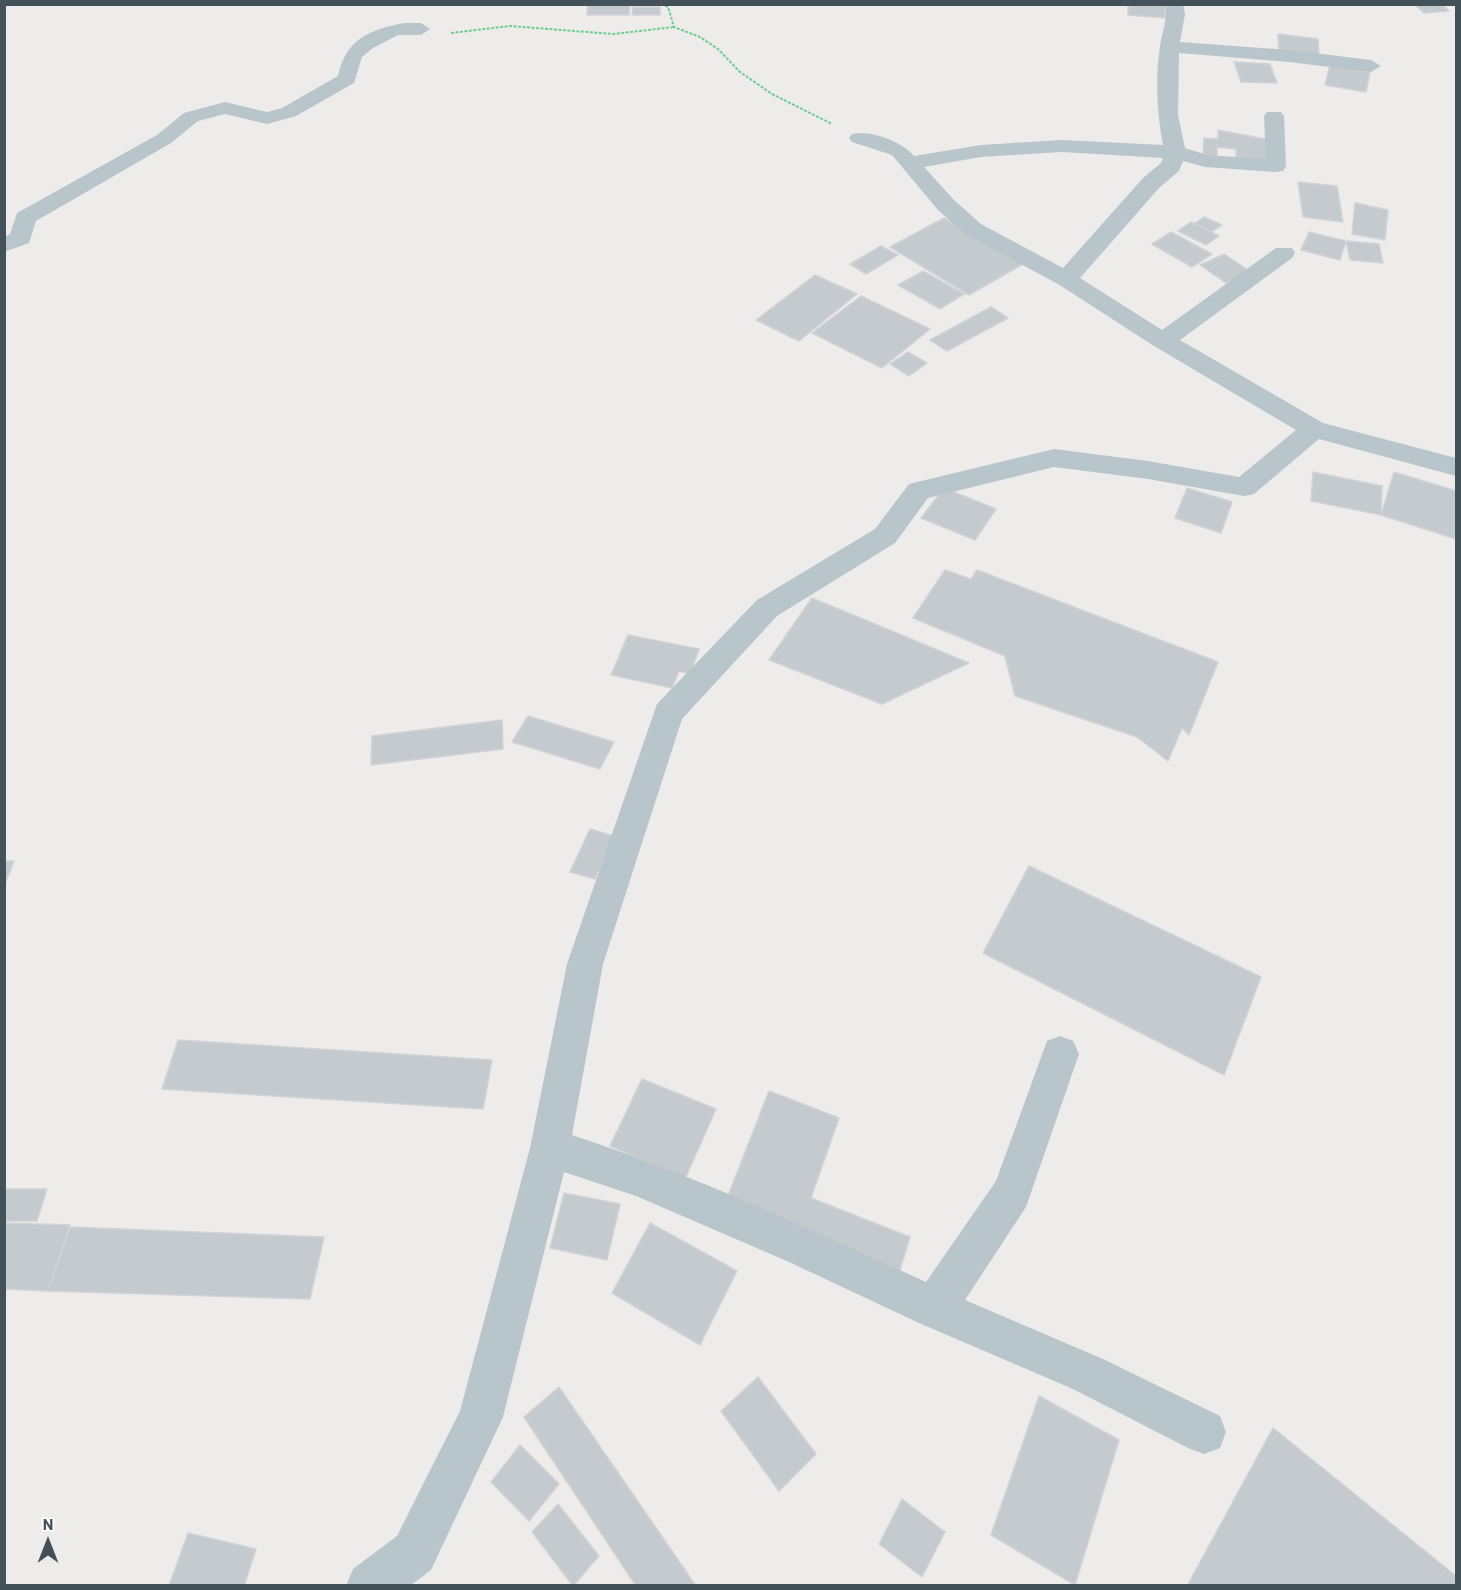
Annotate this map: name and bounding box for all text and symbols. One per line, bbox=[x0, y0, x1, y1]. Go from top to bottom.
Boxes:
north arrow bbox=[18, 1512, 78, 1572]
text: N bbox=[43, 1514, 53, 1533]

